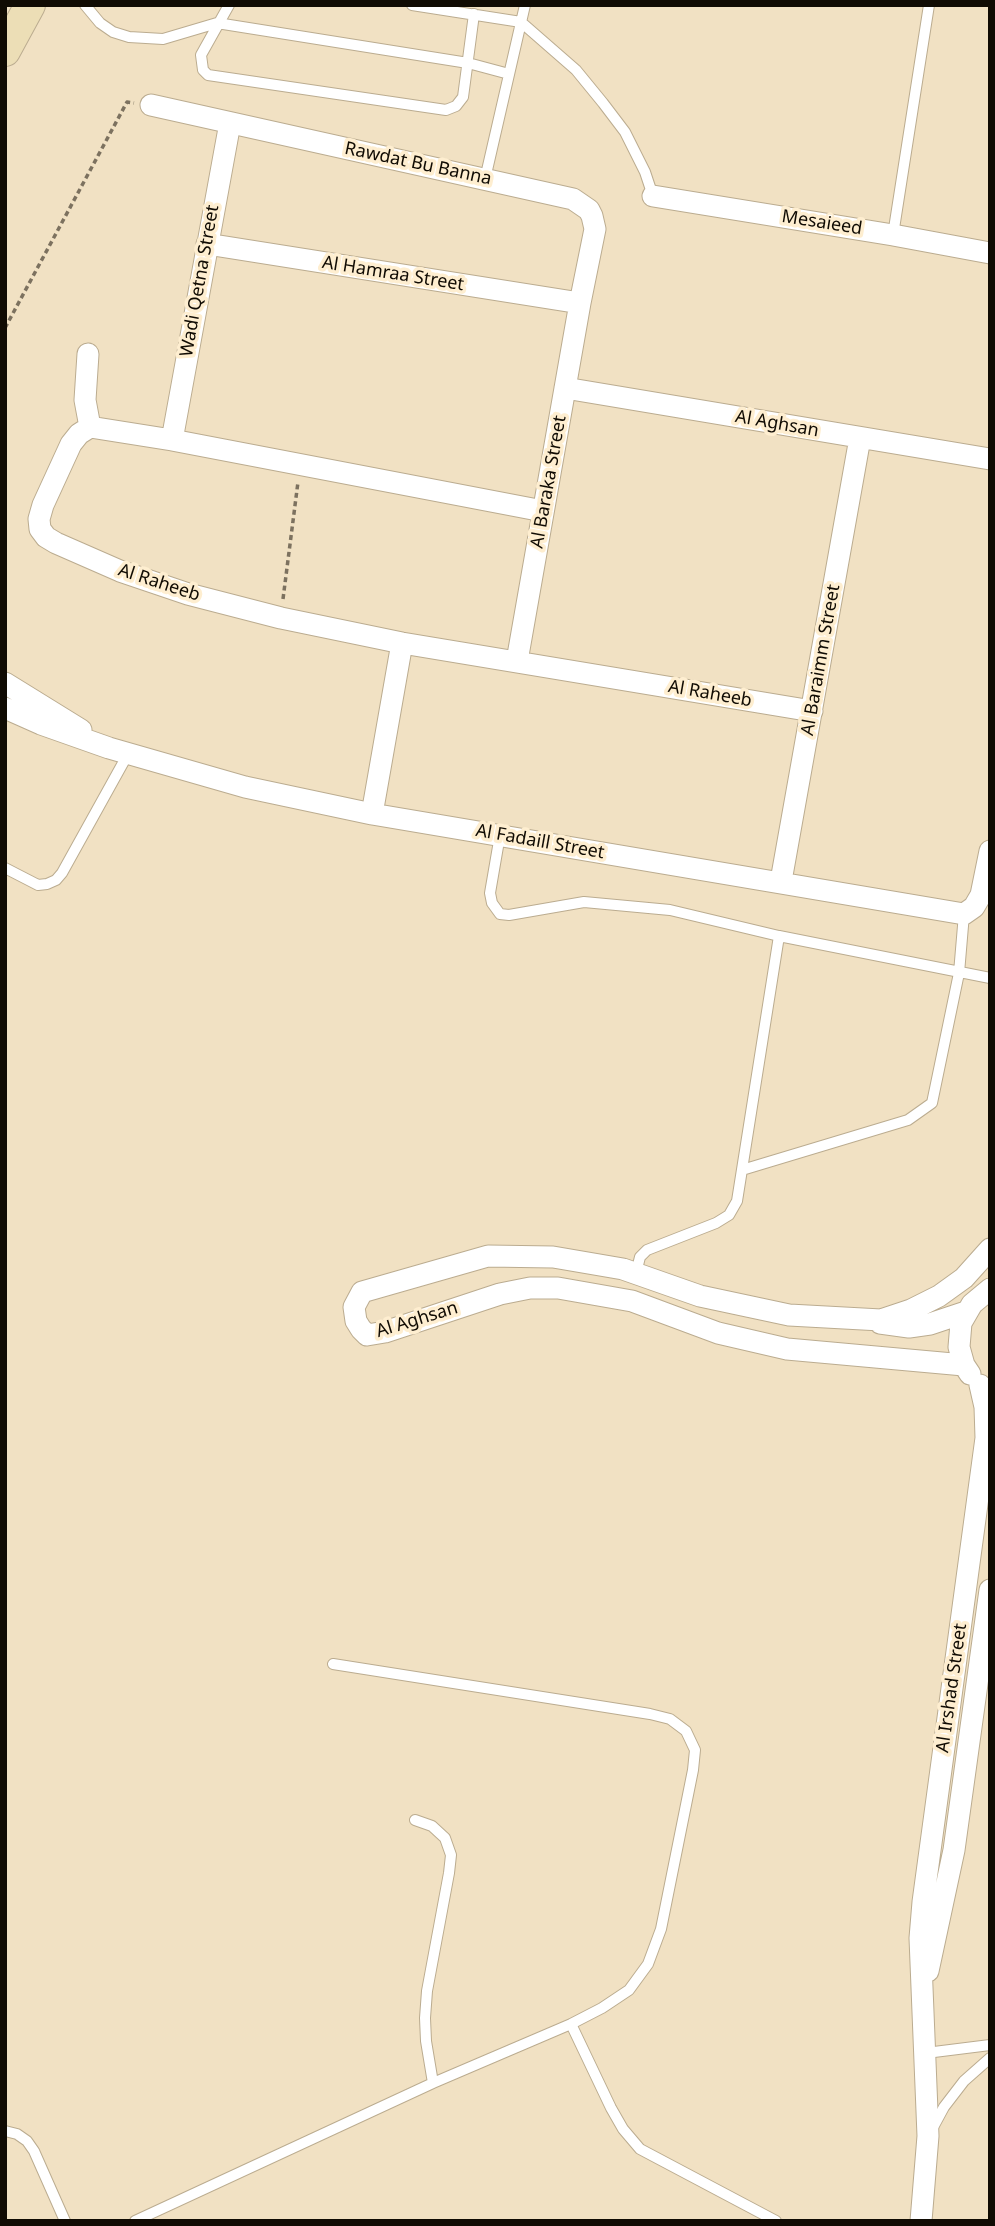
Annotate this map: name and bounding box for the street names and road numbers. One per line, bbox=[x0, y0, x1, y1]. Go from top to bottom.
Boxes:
street label: Rawdat Bu Banna bbox=[343, 138, 493, 190]
street label: Wadi Qetna Street bbox=[176, 203, 224, 359]
street label: Mesaieed bbox=[780, 206, 864, 240]
street label: Al Hamraa Street bbox=[321, 252, 465, 296]
street label: Al Aghsan bbox=[734, 406, 820, 442]
street label: Al Baraka Street bbox=[527, 414, 571, 550]
street label: Al Raheeb bbox=[115, 560, 203, 606]
street label: Al Baraimm Street bbox=[797, 583, 845, 737]
street label: Al Raheeb bbox=[666, 676, 754, 712]
street label: Al Fadaill Street bbox=[474, 820, 606, 864]
street label: Al Aghsan bbox=[374, 1297, 460, 1343]
street label: Al Irshad Street bbox=[932, 1622, 972, 1754]

